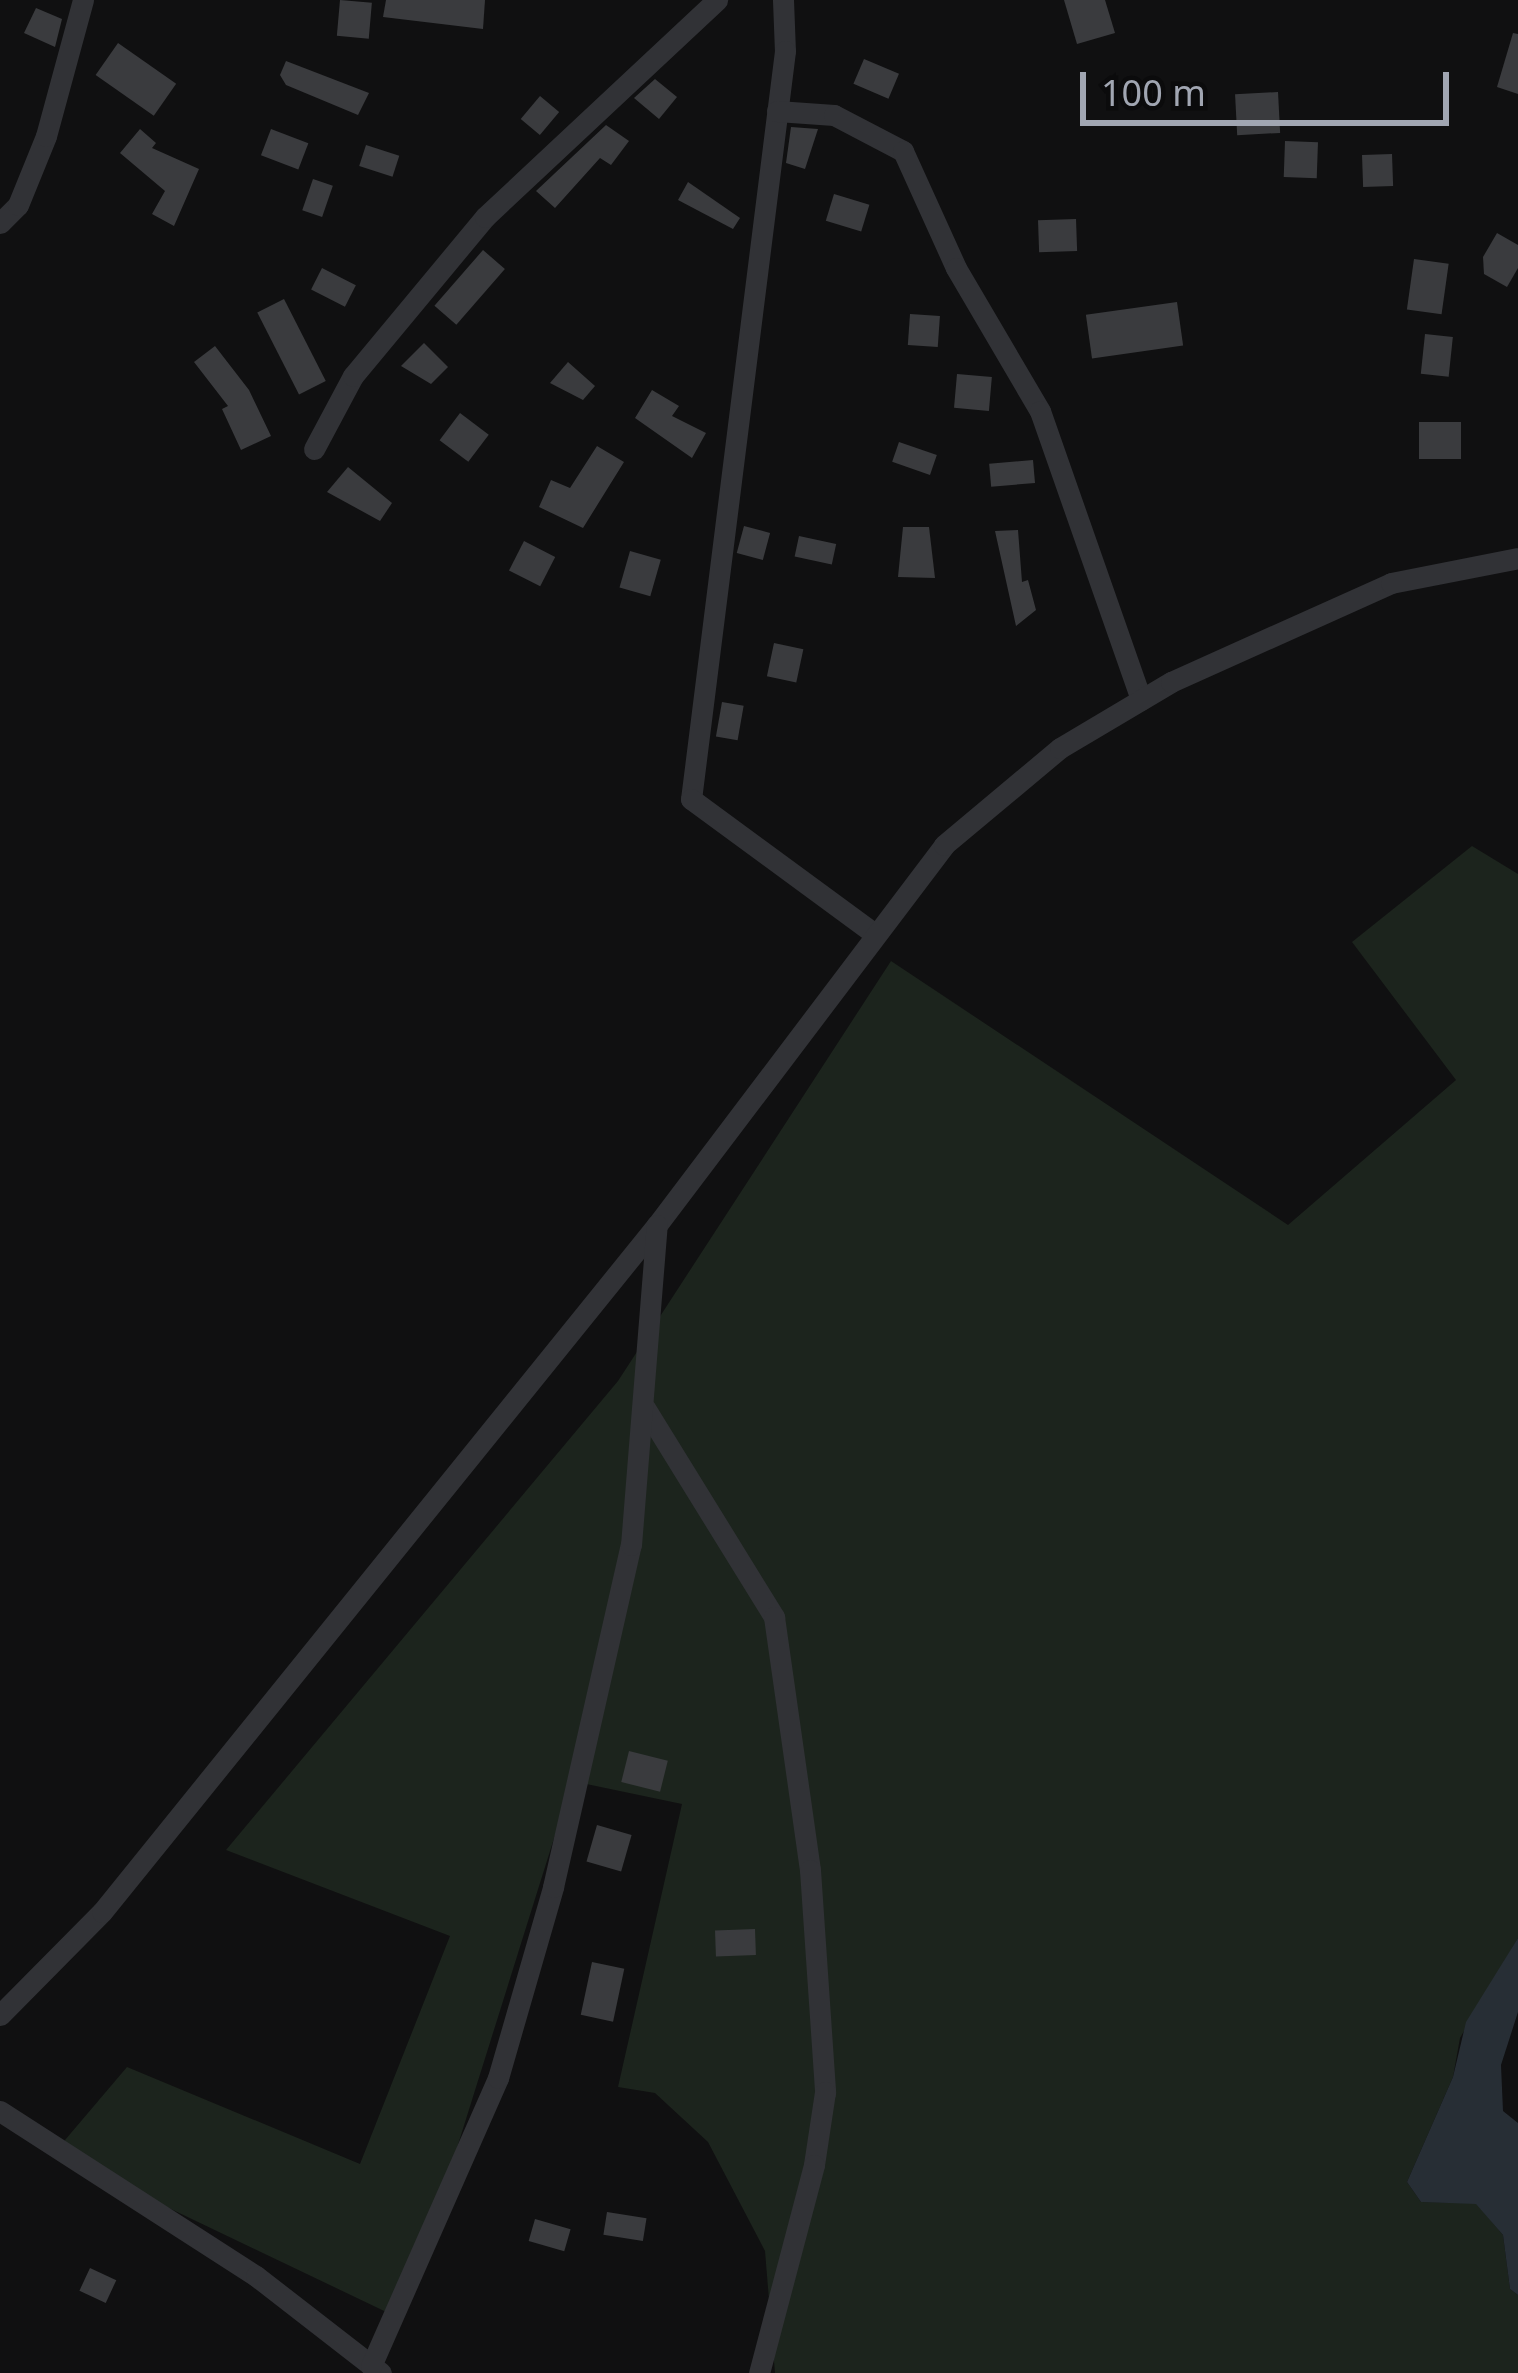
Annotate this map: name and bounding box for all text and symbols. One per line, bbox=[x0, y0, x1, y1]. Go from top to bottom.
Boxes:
scale bar bbox=[1086, 48, 1455, 122]
text: 100 m bbox=[1101, 68, 1206, 117]

